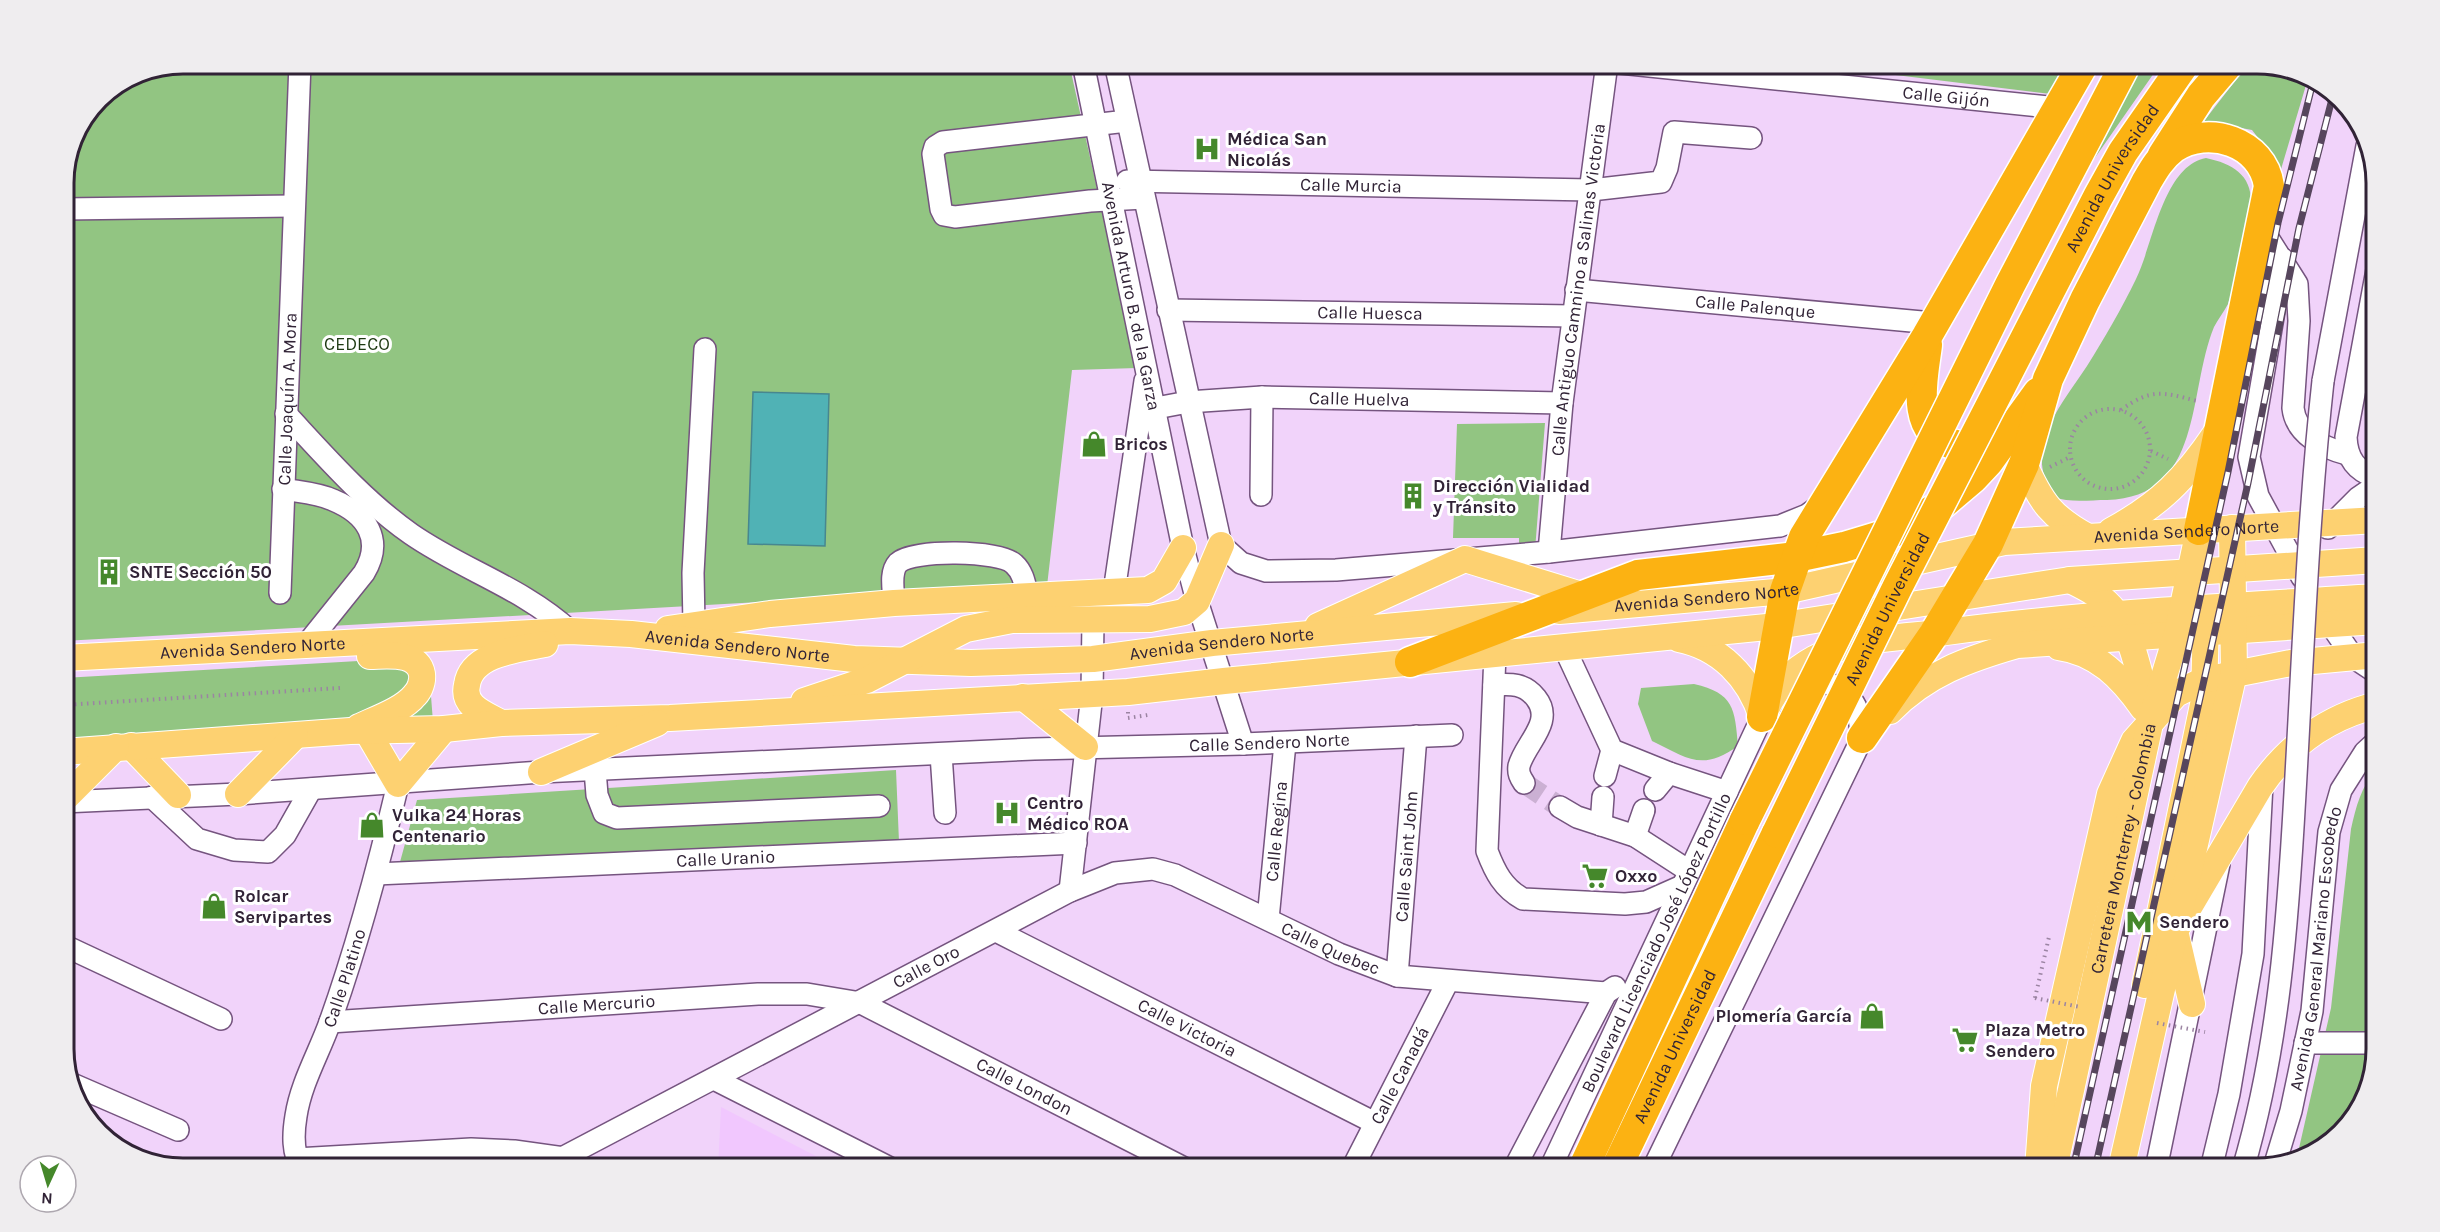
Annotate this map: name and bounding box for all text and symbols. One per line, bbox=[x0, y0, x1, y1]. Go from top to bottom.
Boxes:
street label: Calle Gijón bbox=[1901, 81, 1991, 112]
street label: Avenida Universidad bbox=[2061, 100, 2164, 256]
street label: Calle Antiguo Camnino a Salinas Victoria bbox=[1546, 122, 1610, 457]
place label: Médica San Nicolás bbox=[1227, 128, 1327, 171]
hospital icon: Médica San Nicolás bbox=[1192, 134, 1222, 164]
street label: Calle Murcia bbox=[1300, 173, 1402, 197]
street label: Avenida Arturo B. de la Garza bbox=[1097, 180, 1165, 413]
street label: Calle Palenque bbox=[1694, 290, 1816, 323]
street label: Calle Huesca bbox=[1317, 301, 1423, 325]
street label: Calle Joaquín A. Mora bbox=[273, 312, 302, 486]
park label: CEDECO bbox=[324, 333, 390, 355]
street label: Calle Huelva bbox=[1309, 387, 1410, 411]
shop icon: Bricos bbox=[1079, 429, 1109, 459]
place label: Bricos bbox=[1114, 433, 1168, 455]
place label: Dirección Vialidad y Tránsito bbox=[1433, 475, 1590, 518]
building icon: Dirección Vialidad y Tránsito bbox=[1398, 481, 1428, 511]
street label: Avenida Sendero Norte bbox=[2093, 515, 2280, 548]
street label: Avenida Universidad bbox=[1840, 528, 1935, 689]
building icon: SNTE Sección 50 bbox=[94, 557, 124, 587]
place label: SNTE Sección 50 bbox=[129, 561, 272, 583]
street label: Avenida Sendero Norte bbox=[1613, 577, 1801, 617]
street label: Avenida Sendero Norte bbox=[1128, 623, 1315, 665]
street label: Avenida Sendero Norte bbox=[644, 625, 831, 667]
street label: Avenida Sendero Norte bbox=[159, 632, 346, 664]
street label: Carretera Monterrey - Colombia bbox=[2085, 721, 2161, 976]
street label: Calle Sendero Norte bbox=[1189, 728, 1350, 756]
street label: Calle Regina bbox=[1261, 780, 1292, 883]
street label: Boulevard Licenciado José López Portillo bbox=[1576, 789, 1736, 1096]
street label: Calle Saint John bbox=[1390, 790, 1423, 923]
place label: Centro Médico ROA bbox=[1027, 792, 1129, 835]
hospital icon: Centro Médico ROA bbox=[992, 798, 1022, 828]
place label: Vulka 24 Horas Centenario bbox=[392, 804, 521, 847]
street label: Avenida General Mariano Escobedo bbox=[2285, 804, 2347, 1093]
shop icon: Vulka 24 Horas Centenario bbox=[357, 810, 387, 840]
street label: Calle Uranio bbox=[676, 845, 776, 872]
supermarket icon: Oxxo bbox=[1580, 861, 1610, 891]
place label: Oxxo bbox=[1615, 865, 1657, 887]
place label: Rolcar Servipartes bbox=[234, 885, 332, 928]
shop icon: Rolcar Servipartes bbox=[199, 891, 229, 921]
metro station icon: Sendero bbox=[2124, 907, 2154, 937]
place label: Sendero bbox=[2159, 911, 2229, 933]
street label: Calle Quebec bbox=[1277, 917, 1383, 979]
street label: Calle Platino bbox=[318, 926, 371, 1030]
street label: Calle Oro bbox=[889, 940, 963, 993]
street label: Avenida Universidad bbox=[1628, 966, 1721, 1127]
street label: Calle Mercurio bbox=[537, 990, 656, 1019]
street label: Calle Victoria bbox=[1134, 994, 1240, 1062]
shop icon: Plomería García bbox=[1857, 1001, 1887, 1031]
place label: Plomería García bbox=[1715, 1005, 1852, 1027]
place label: Plaza Metro Sendero bbox=[1985, 1019, 2085, 1062]
street label: Calle Canadá bbox=[1366, 1023, 1434, 1128]
supermarket icon: Plaza Metro Sendero bbox=[1950, 1025, 1980, 1055]
street label: Calle London bbox=[972, 1053, 1076, 1120]
north arrow bbox=[18, 1154, 78, 1214]
text: N bbox=[41, 1189, 53, 1208]

